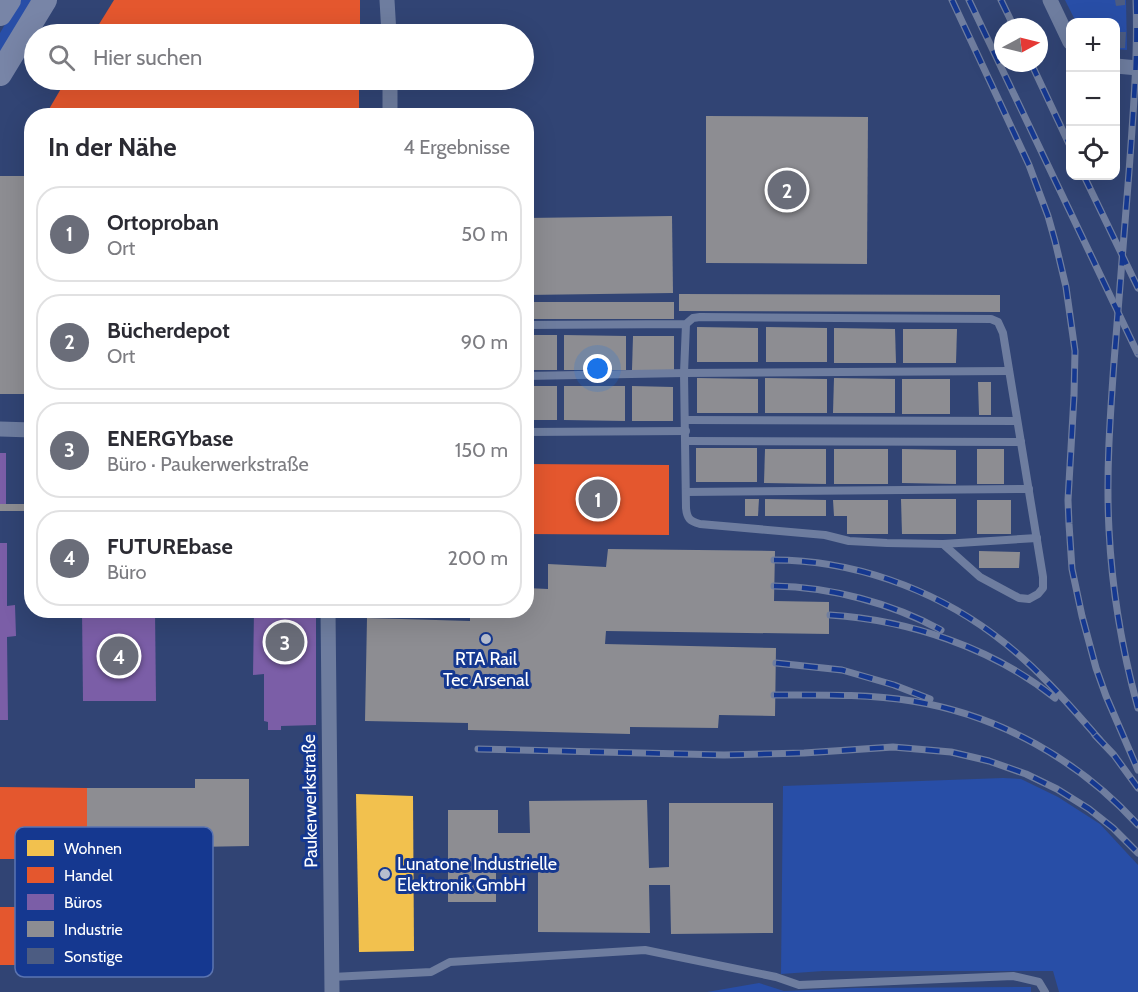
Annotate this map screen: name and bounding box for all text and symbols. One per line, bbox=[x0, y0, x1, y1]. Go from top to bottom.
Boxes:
north arrow bbox=[994, 18, 1048, 72]
map controls bbox=[1066, 18, 1120, 180]
button: + bbox=[1066, 18, 1120, 72]
search box bbox=[24, 24, 534, 90]
icon: search bbox=[45, 41, 78, 74]
text: Hier suchen bbox=[93, 44, 202, 71]
button: − bbox=[1066, 72, 1120, 126]
button: locate bbox=[1066, 126, 1120, 180]
text: In der Nähe bbox=[48, 131, 177, 163]
text: 4 Ergebnisse bbox=[403, 135, 510, 159]
pin: 2 bbox=[768, 168, 806, 213]
text: Ortoproban bbox=[107, 209, 219, 236]
text: 1 bbox=[66, 222, 73, 246]
text: 50 m bbox=[461, 222, 508, 246]
text: Ort bbox=[107, 236, 135, 260]
text: Bücherdepot bbox=[107, 317, 230, 344]
text: 2 bbox=[64, 330, 75, 354]
text: 90 m bbox=[461, 330, 508, 354]
text: Ort bbox=[107, 344, 135, 368]
your location bbox=[583, 354, 612, 383]
text: ENERGYbase bbox=[107, 425, 233, 452]
text: 3 bbox=[64, 438, 75, 462]
text: 150 m bbox=[455, 438, 508, 462]
text: Büro · Paukerwerkstraße bbox=[107, 452, 309, 476]
pin: 1 bbox=[578, 476, 618, 522]
text: FUTUREbase bbox=[107, 533, 233, 560]
text: 4 bbox=[63, 546, 76, 570]
text: 200 m bbox=[448, 546, 508, 570]
text: Büro bbox=[107, 560, 146, 584]
pin: 3 bbox=[266, 620, 304, 664]
marker: RTA Rail Tec Arsenal bbox=[479, 632, 493, 646]
pin: 4 bbox=[100, 634, 138, 678]
place label: RTA Rail Tec Arsenal bbox=[443, 648, 530, 691]
street label: Paukerwerkstraße bbox=[298, 734, 322, 868]
legend bbox=[15, 827, 213, 977]
text: Wohnen bbox=[64, 839, 122, 858]
place label: Lunatone Industrielle Elektronik GmbH bbox=[397, 853, 557, 896]
text: Handel bbox=[64, 866, 113, 885]
marker: Lunatone Industrielle Elektronik GmbH bbox=[378, 867, 392, 881]
text: Büros bbox=[64, 893, 103, 912]
text: Industrie bbox=[64, 920, 123, 939]
text: Sonstige bbox=[64, 947, 123, 966]

